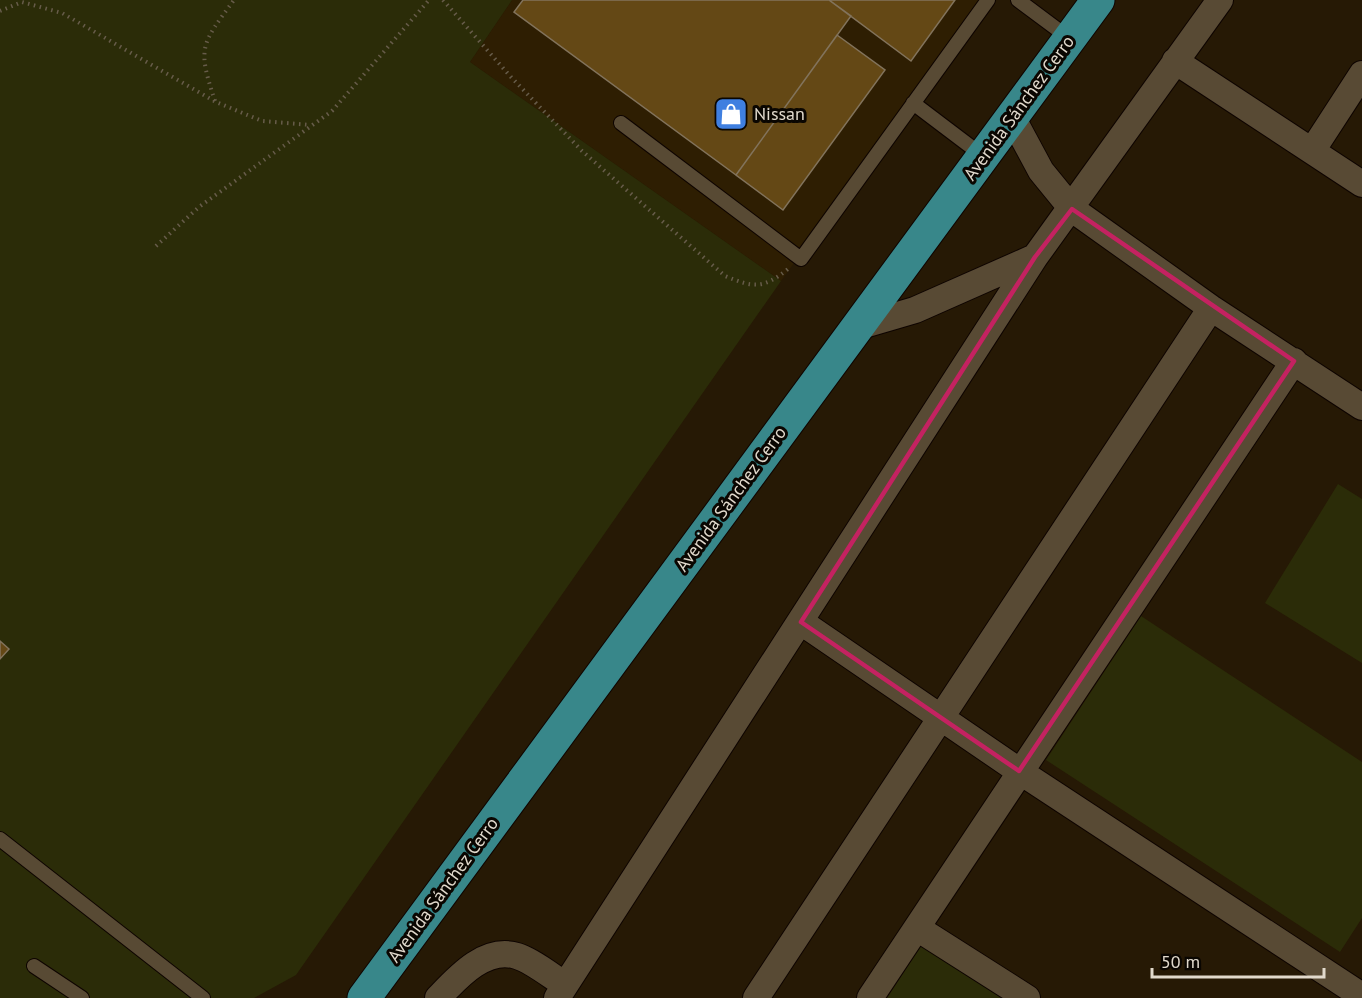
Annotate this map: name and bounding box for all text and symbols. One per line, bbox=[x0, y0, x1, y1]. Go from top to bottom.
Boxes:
street label: Avenida Sánchez Cerro bbox=[958, 31, 1079, 185]
shop icon: Nissan bbox=[713, 96, 749, 132]
place label: Nissan bbox=[754, 102, 805, 125]
street label: Avenida Sánchez Cerro bbox=[670, 422, 791, 576]
street label: Avenida Sánchez Cerro bbox=[382, 813, 503, 967]
scale bar bbox=[1152, 941, 1324, 979]
text: 50 m bbox=[1161, 950, 1200, 973]

